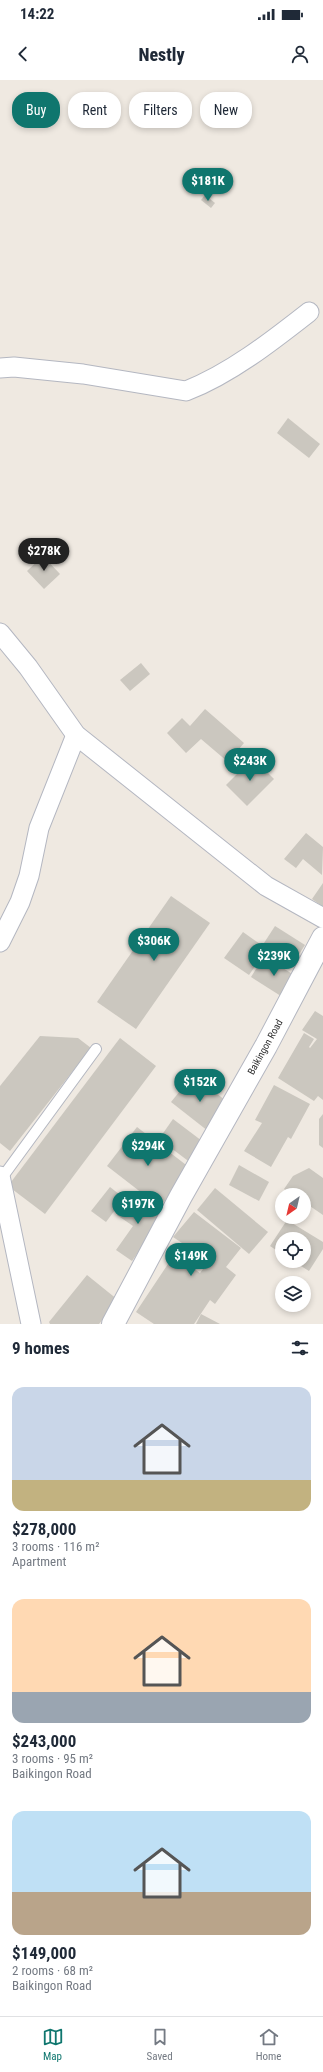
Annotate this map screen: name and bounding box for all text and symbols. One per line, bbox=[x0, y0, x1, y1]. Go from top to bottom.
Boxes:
text: 14:22 bbox=[20, 5, 54, 23]
icon: back bbox=[12, 43, 34, 65]
icon: person bbox=[289, 43, 311, 65]
text: Nestly bbox=[138, 44, 185, 65]
chip: Buy bbox=[12, 92, 60, 128]
chip: Rent bbox=[68, 92, 121, 128]
chip: Filters bbox=[129, 92, 192, 128]
chip: New bbox=[200, 92, 252, 128]
pin: $181K bbox=[180, 168, 236, 202]
text: $181K bbox=[191, 173, 225, 188]
pin: $278K bbox=[16, 538, 72, 572]
text: $278K bbox=[27, 543, 61, 558]
pin: $243K bbox=[222, 748, 278, 782]
text: $243K bbox=[233, 753, 267, 768]
pin: $306K bbox=[126, 928, 182, 962]
text: $306K bbox=[137, 933, 171, 948]
pin: $239K bbox=[246, 943, 302, 977]
text: $239K bbox=[257, 948, 291, 963]
street label: Baikingon Road bbox=[245, 1017, 285, 1076]
pin: $152K bbox=[172, 1069, 228, 1103]
text: $152K bbox=[183, 1074, 217, 1089]
pin: $294K bbox=[120, 1133, 176, 1167]
text: $294K bbox=[131, 1138, 165, 1153]
north arrow bbox=[275, 1188, 311, 1224]
map controls bbox=[275, 1188, 311, 1312]
pin: $197K bbox=[110, 1191, 166, 1225]
text: $197K bbox=[121, 1196, 155, 1211]
button: locate bbox=[275, 1232, 311, 1268]
pin: $149K bbox=[163, 1243, 219, 1277]
text: $149K bbox=[174, 1248, 208, 1263]
button: layers bbox=[275, 1276, 311, 1312]
icon: filters bbox=[289, 1337, 311, 1359]
text: 9 homes bbox=[12, 1338, 70, 1358]
icon: home bbox=[126, 1413, 198, 1485]
text: $278,000 bbox=[12, 1519, 76, 1539]
text: 3 rooms · 116 m² bbox=[12, 1539, 99, 1554]
text: Apartment bbox=[12, 1554, 66, 1569]
icon: home bbox=[126, 1625, 198, 1697]
text: $243,000 bbox=[12, 1731, 76, 1751]
text: 3 rooms · 95 m² bbox=[12, 1751, 93, 1766]
text: Baikingon Road bbox=[12, 1766, 92, 1781]
icon: home bbox=[126, 1837, 198, 1909]
text: $149,000 bbox=[12, 1943, 76, 1963]
text: 2 rooms · 68 m² bbox=[12, 1963, 93, 1978]
text: Baikingon Road bbox=[12, 1978, 92, 1993]
tab: Map bbox=[42, 2026, 64, 2063]
tab: Saved bbox=[147, 2026, 173, 2063]
tab: Home bbox=[256, 2026, 281, 2063]

